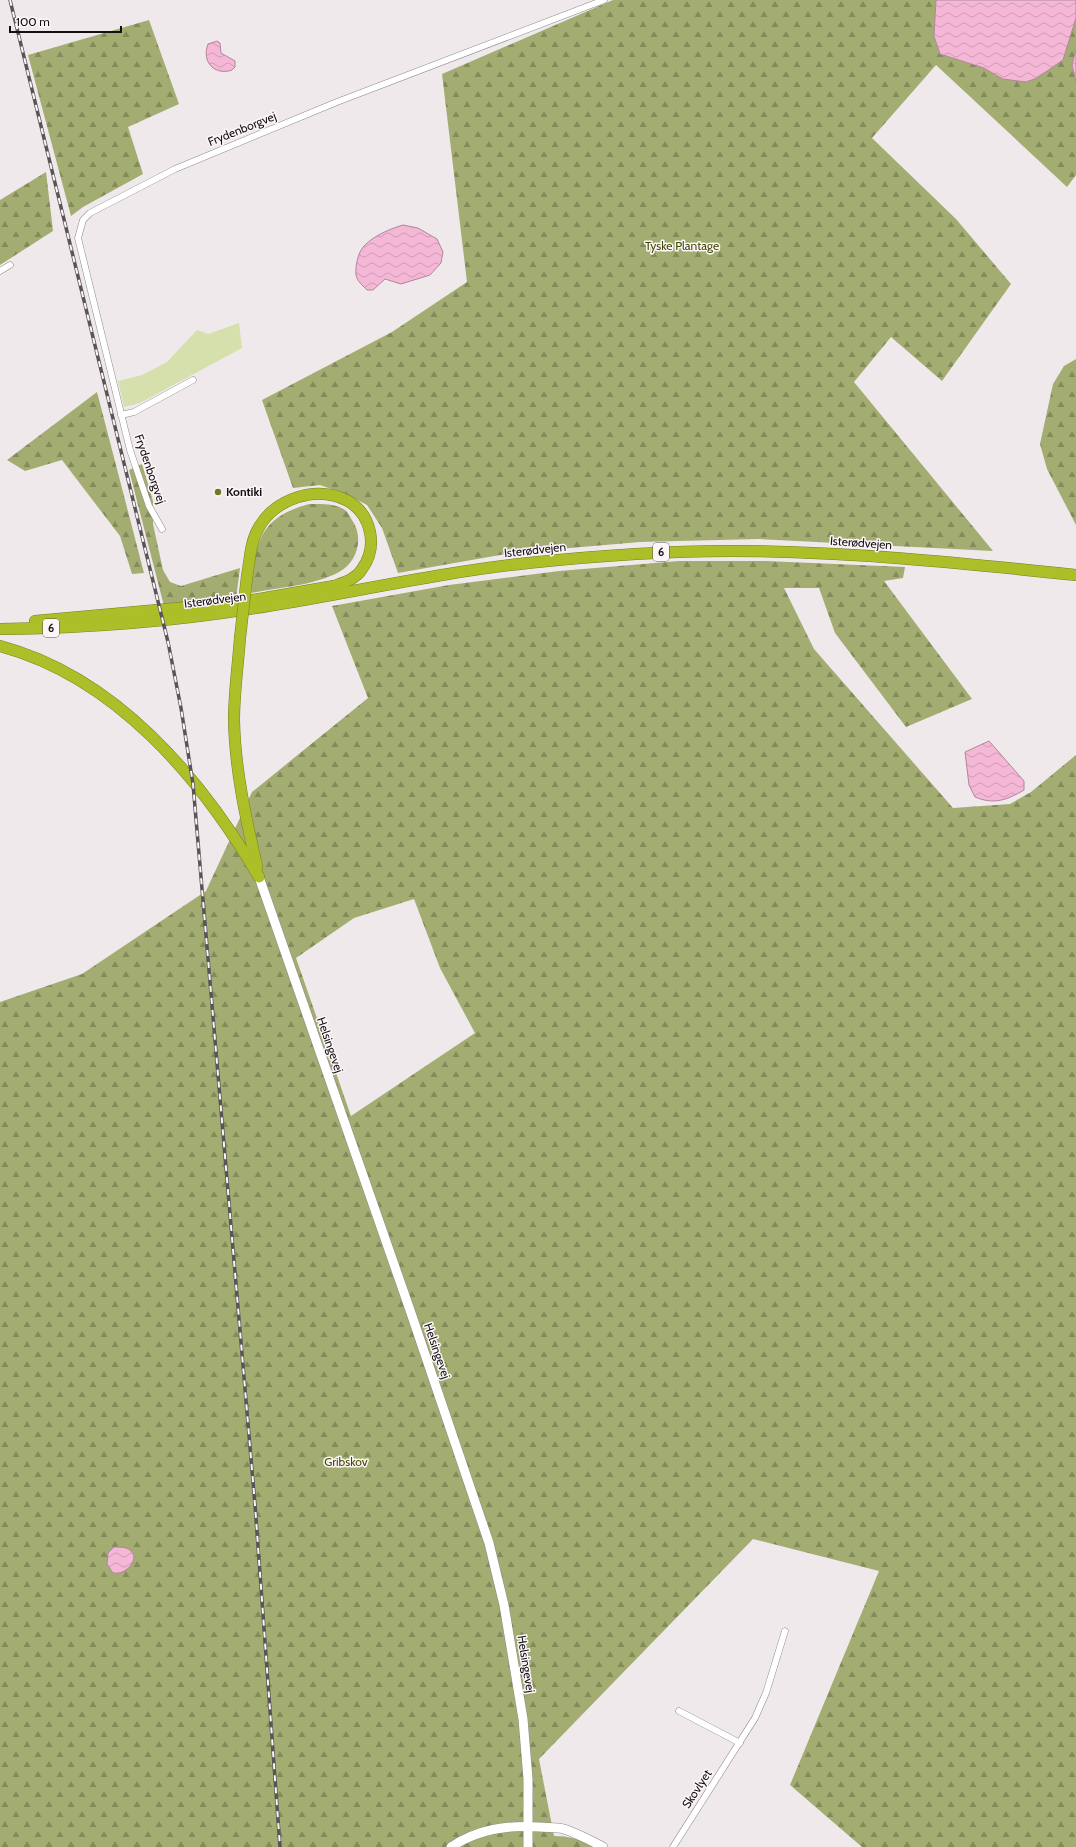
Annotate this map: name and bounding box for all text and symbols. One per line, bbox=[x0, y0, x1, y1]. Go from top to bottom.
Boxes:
scale bar bbox=[10, 8, 121, 34]
text: 100 m bbox=[16, 14, 50, 29]
street label: Frydenborgvej bbox=[205, 108, 278, 149]
park label: Tyske Plantage bbox=[645, 238, 719, 253]
street label: Frydenborgvej bbox=[132, 432, 169, 506]
place label: Kontiki bbox=[226, 484, 262, 499]
marker: Kontiki bbox=[213, 487, 223, 497]
street label: Isterødvejen bbox=[829, 533, 893, 552]
street label: Isterødvejen bbox=[503, 539, 567, 560]
road number: 6 bbox=[653, 543, 669, 561]
street label: Isterødvejen bbox=[183, 588, 247, 611]
road number: 6 bbox=[43, 619, 59, 637]
street label: Helsingevej bbox=[314, 1015, 347, 1075]
street label: Helsingevej bbox=[421, 1321, 454, 1381]
park label: Gribskov bbox=[324, 1454, 368, 1469]
street label: Helsingevej bbox=[515, 1634, 538, 1694]
street label: Skovlyet bbox=[678, 1766, 715, 1811]

